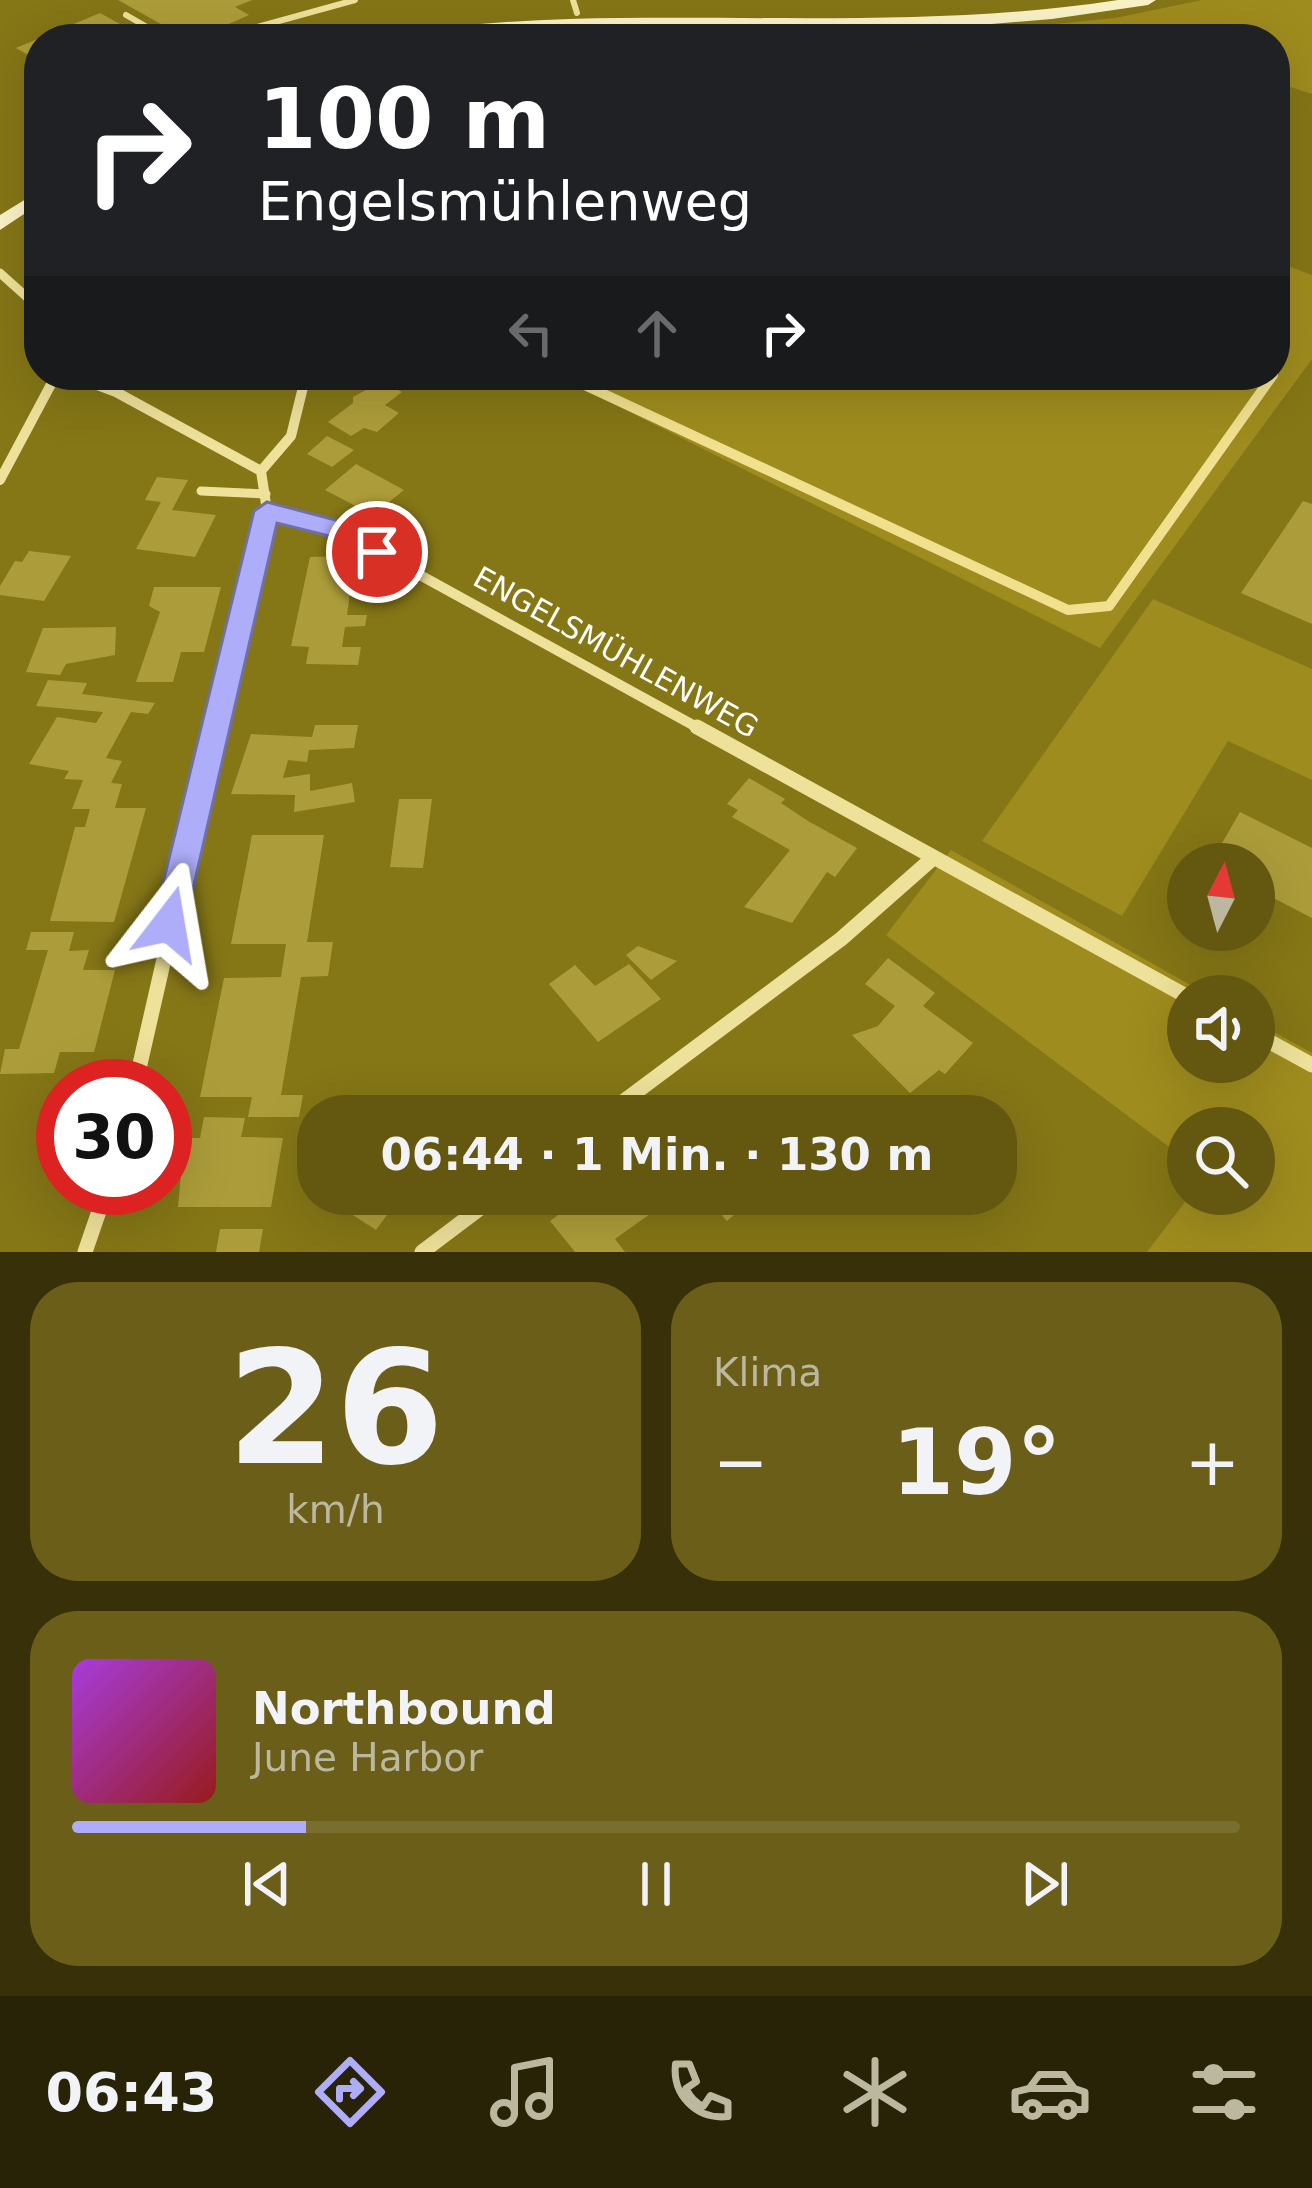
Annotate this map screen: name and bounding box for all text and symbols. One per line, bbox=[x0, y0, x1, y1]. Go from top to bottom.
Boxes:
text: 100 m bbox=[258, 70, 550, 168]
icon: right bbox=[60, 72, 216, 228]
text: Engelsmühlenweg bbox=[258, 170, 752, 233]
icon: left bbox=[498, 300, 564, 366]
icon: ahead bbox=[624, 300, 690, 366]
icon: right bbox=[750, 300, 816, 366]
pin bbox=[326, 501, 428, 603]
icon: arrive bbox=[344, 519, 410, 585]
street label: ENGELSMÜHLENWEG bbox=[468, 559, 764, 745]
north arrow bbox=[1167, 843, 1275, 951]
map controls bbox=[1167, 843, 1275, 1215]
position arrow bbox=[106, 861, 232, 987]
button: sound bbox=[1167, 975, 1275, 1083]
speed limit sign: 30 bbox=[36, 1059, 192, 1215]
button: search bbox=[1167, 1107, 1275, 1215]
text: 06:44 · 1 Min. · 130 m bbox=[381, 1128, 933, 1181]
text: 26 bbox=[227, 1318, 444, 1500]
text: Klima bbox=[713, 1350, 822, 1395]
text: 19° bbox=[891, 1410, 1062, 1515]
text: − bbox=[713, 1424, 768, 1501]
text: + bbox=[1185, 1424, 1240, 1501]
text: km/h bbox=[286, 1487, 385, 1532]
text: Northbound bbox=[252, 1682, 556, 1735]
text: June Harbor bbox=[252, 1735, 483, 1780]
icon: previous bbox=[234, 1851, 300, 1917]
icon: pause bbox=[623, 1851, 689, 1917]
icon: next bbox=[1012, 1851, 1078, 1917]
icon: directions bbox=[308, 2050, 392, 2134]
icon: music bbox=[483, 2050, 567, 2134]
icon: phone bbox=[658, 2050, 742, 2134]
icon: climate bbox=[833, 2050, 917, 2134]
icon: car bbox=[1008, 2050, 1092, 2134]
icon: filters bbox=[1182, 2050, 1266, 2134]
text: 06:43 bbox=[45, 2061, 217, 2124]

